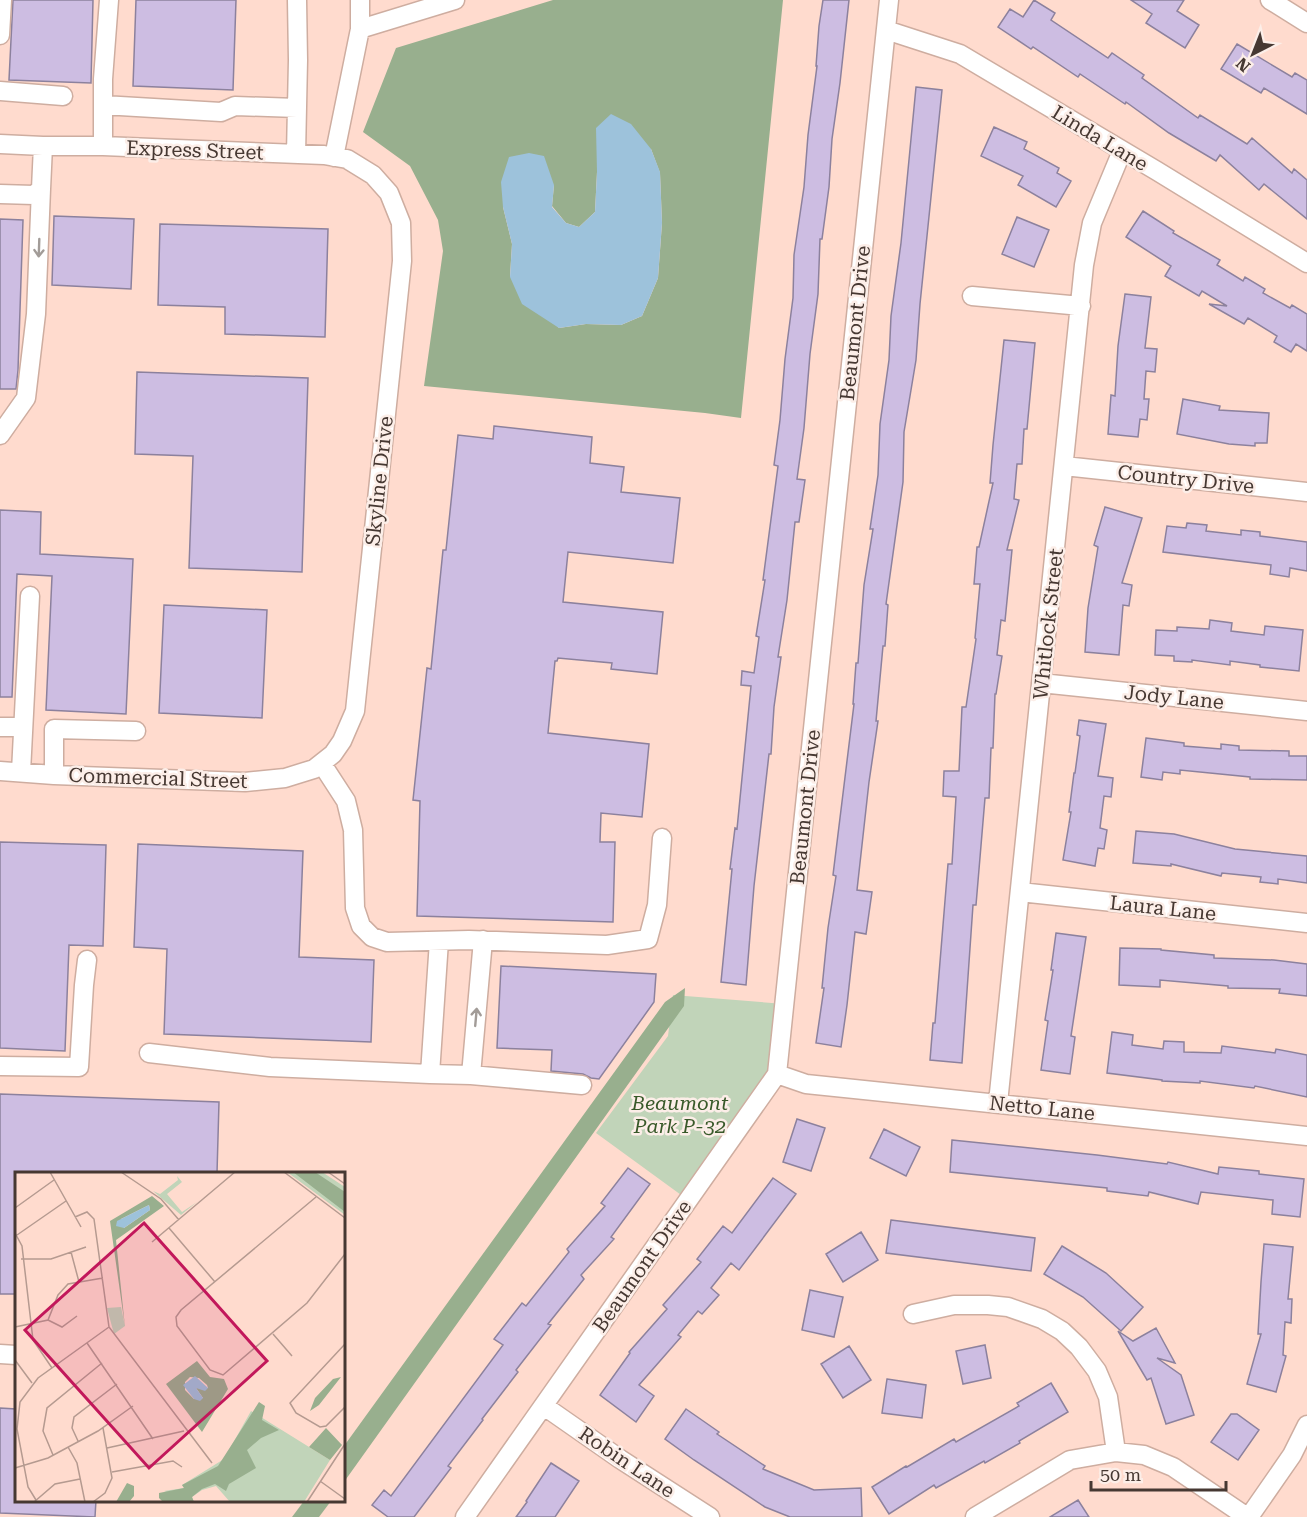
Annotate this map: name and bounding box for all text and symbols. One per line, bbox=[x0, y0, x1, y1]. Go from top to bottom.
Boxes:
north arrow bbox=[1223, 24, 1283, 84]
text: N bbox=[1232, 54, 1254, 76]
street label: Linda Lane bbox=[1048, 100, 1152, 176]
street label: Express Street bbox=[126, 136, 265, 164]
one-way arrow bbox=[33, 237, 44, 257]
street label: Beaumont Drive bbox=[835, 244, 875, 402]
street label: Skyline Drive bbox=[360, 415, 398, 547]
street label: Country Drive bbox=[1116, 460, 1256, 498]
street label: Whitlock Street bbox=[1028, 547, 1068, 701]
street label: Jody Lane bbox=[1123, 680, 1225, 714]
street label: Beaumont Drive bbox=[785, 728, 825, 886]
street label: Commercial Street bbox=[68, 763, 249, 793]
street label: Laura Lane bbox=[1109, 890, 1217, 926]
one-way arrow bbox=[471, 1007, 482, 1027]
park label: Beaumont Park P-32 bbox=[631, 1091, 729, 1138]
street label: Netto Lane bbox=[988, 1091, 1096, 1125]
inset map bbox=[15, 1172, 345, 1502]
street label: Beaumont Drive bbox=[588, 1195, 697, 1337]
street label: Robin Lane bbox=[575, 1421, 679, 1503]
scale bar bbox=[1091, 1454, 1226, 1492]
text: 50 m bbox=[1100, 1464, 1141, 1485]

